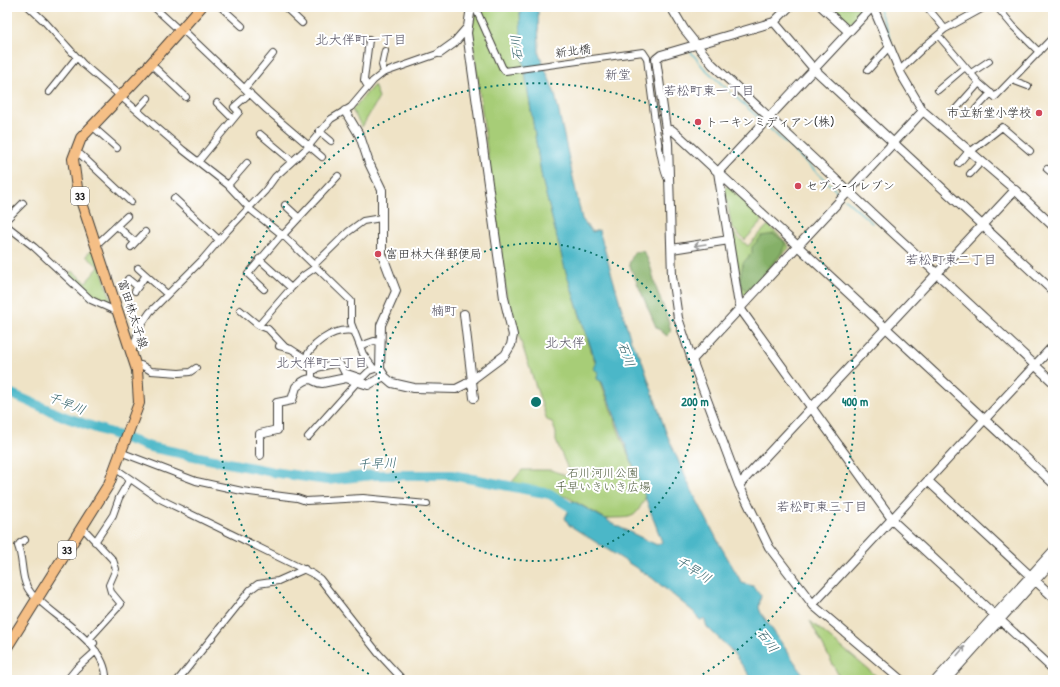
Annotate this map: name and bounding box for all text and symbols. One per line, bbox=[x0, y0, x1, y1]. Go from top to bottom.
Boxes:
district label: 北大伴町一丁目 bbox=[315, 30, 407, 48]
water label: 石川 bbox=[506, 34, 526, 62]
street label: 新北橋 bbox=[554, 40, 592, 61]
district label: 新堂 bbox=[605, 65, 631, 83]
district label: 若松町東一丁目 bbox=[663, 81, 755, 99]
place label: 市立新堂小学校 bbox=[947, 104, 1031, 121]
marker: 市立新堂小学校 bbox=[1034, 108, 1044, 118]
place label: トーキンミディアン(株) bbox=[706, 113, 834, 130]
marker: トーキンミディアン(株) bbox=[693, 117, 703, 127]
place label: セブン-イレブン bbox=[806, 177, 895, 194]
marker: セブン-イレブン bbox=[793, 181, 803, 191]
road number: 33 bbox=[71, 187, 89, 205]
one-way arrow bbox=[694, 241, 707, 249]
place label: 富田林大伴郵便局 bbox=[386, 245, 482, 262]
marker: 富田林大伴郵便局 bbox=[373, 249, 383, 259]
district label: 若松町東二丁目 bbox=[905, 250, 997, 268]
street label: 富田林太子線 bbox=[114, 277, 153, 351]
district label: 楠町 bbox=[431, 301, 457, 319]
district label: 北大伴 bbox=[545, 333, 585, 351]
water label: 石川 bbox=[614, 339, 640, 369]
district label: 北大伴町二丁目 bbox=[276, 353, 368, 371]
water label: 千早川 bbox=[46, 387, 88, 419]
text: 200 m bbox=[681, 393, 709, 410]
text: 400 m bbox=[842, 393, 868, 410]
centre of rings bbox=[529, 395, 543, 409]
water label: 千早川 bbox=[357, 453, 397, 473]
park label: 石川河川公園 千早いきいき広場 bbox=[555, 464, 651, 495]
district label: 若松町東三丁目 bbox=[776, 497, 868, 515]
road number: 33 bbox=[58, 541, 76, 559]
water label: 千早川 bbox=[673, 551, 715, 587]
water label: 石川 bbox=[753, 624, 783, 656]
one-way arrow bbox=[957, 645, 966, 656]

